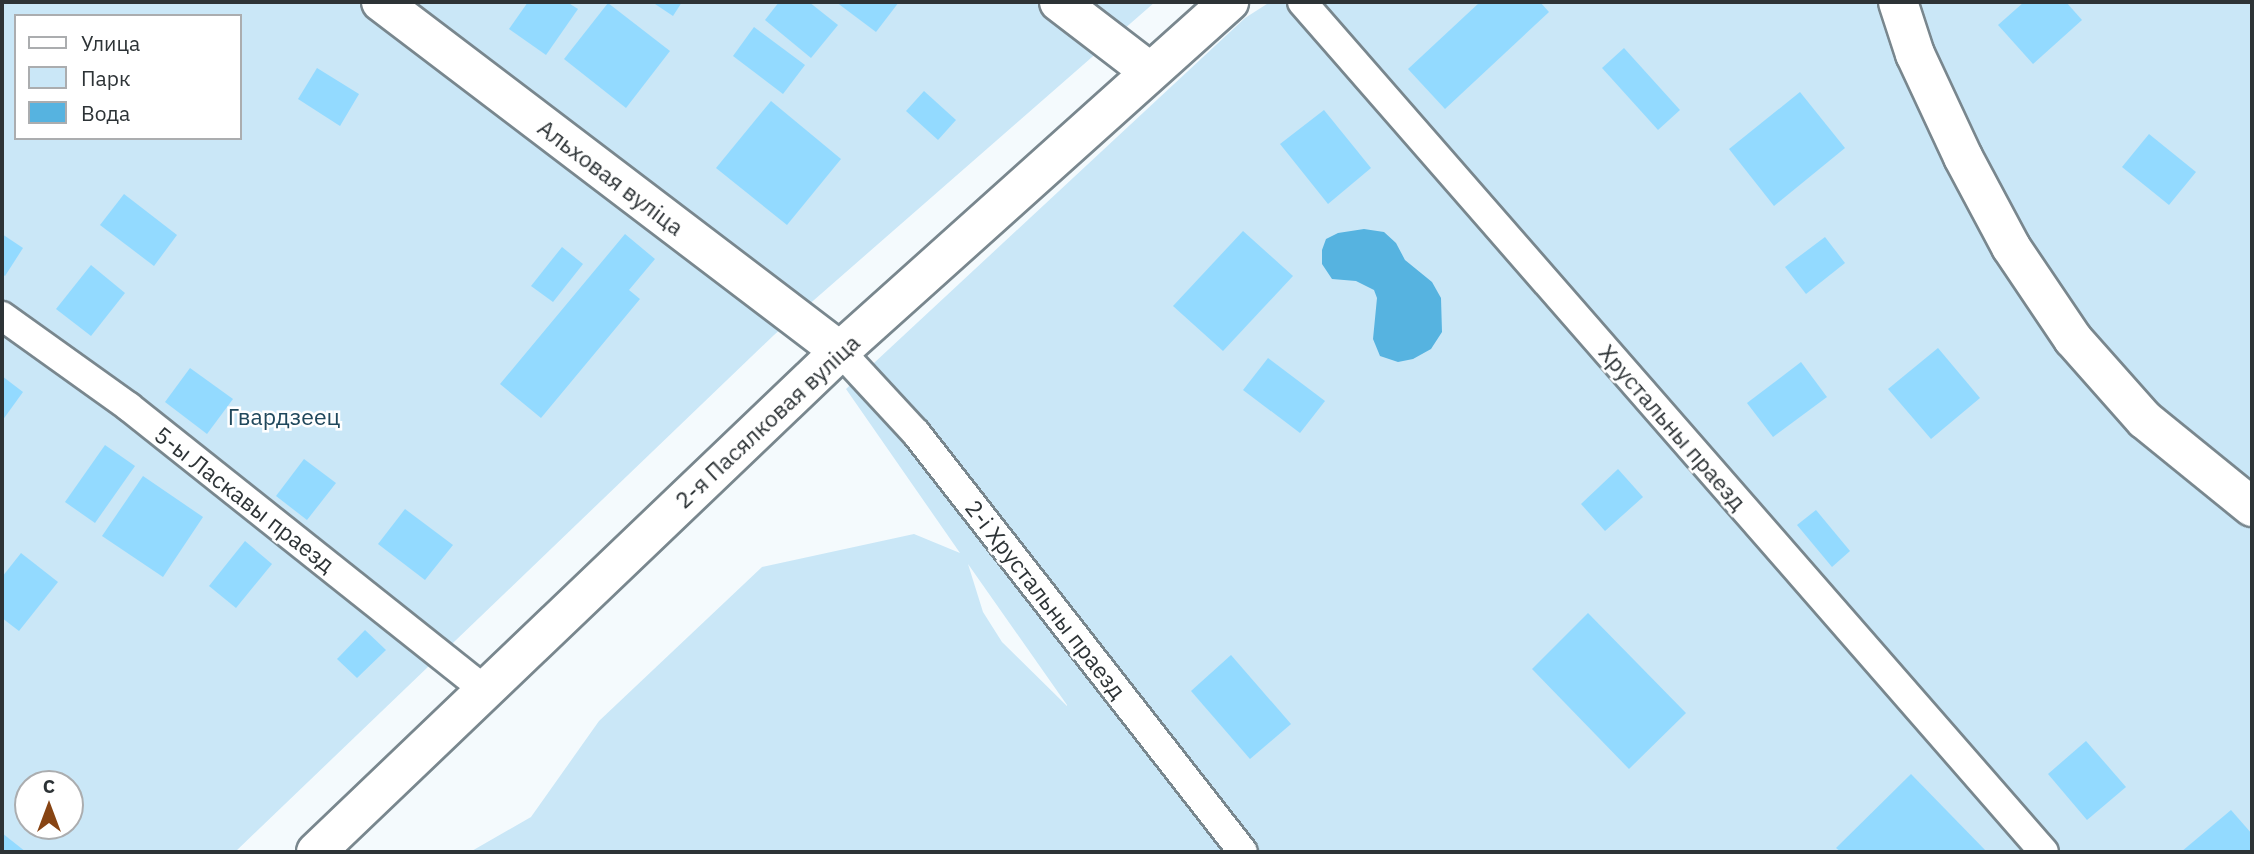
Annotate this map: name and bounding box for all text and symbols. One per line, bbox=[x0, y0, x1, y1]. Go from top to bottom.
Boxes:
legend bbox=[14, 14, 242, 140]
text: Улица bbox=[81, 29, 140, 57]
text: Парк bbox=[81, 64, 131, 92]
text: Вода bbox=[81, 99, 130, 127]
street label: Альховая вуліца bbox=[533, 113, 689, 241]
street label: 2-я Пасялковая вуліца bbox=[669, 328, 865, 514]
street label: Хрустальны праезд bbox=[1594, 339, 1752, 515]
park label: Гвардзеец bbox=[228, 402, 340, 430]
street label: 5-ы Ласкавы праезд bbox=[149, 420, 341, 578]
street label: 2-і Хрустальны праезд bbox=[960, 494, 1132, 704]
north arrow bbox=[14, 770, 84, 840]
text: С bbox=[43, 774, 55, 798]

